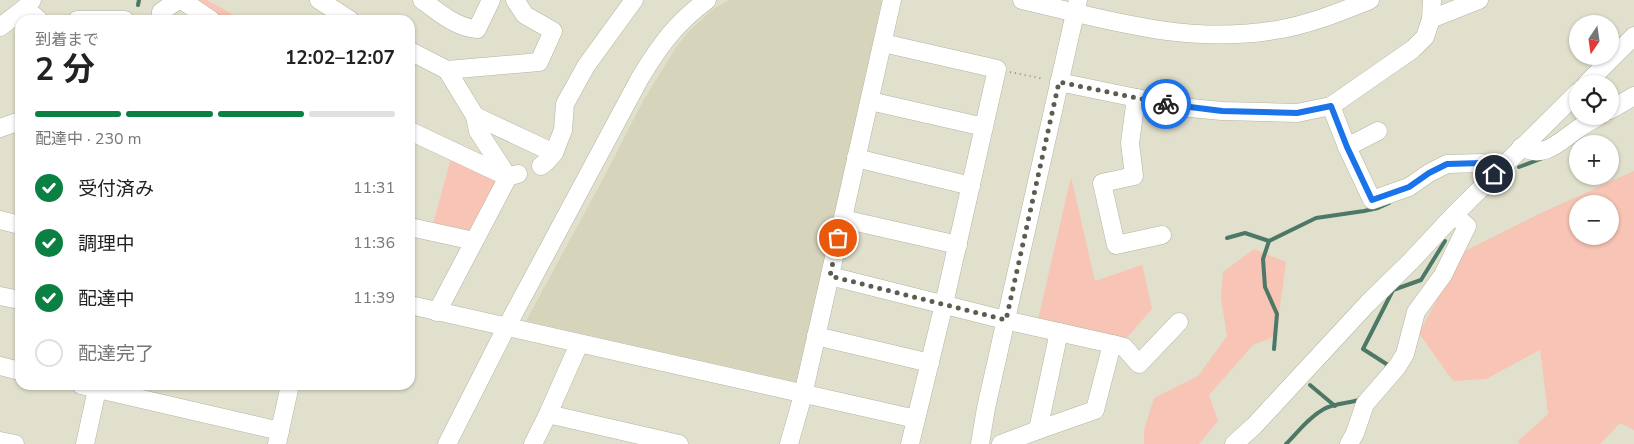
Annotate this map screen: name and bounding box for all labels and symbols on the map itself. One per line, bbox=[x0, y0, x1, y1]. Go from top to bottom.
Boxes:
north arrow bbox=[1569, 15, 1619, 65]
courier bbox=[1141, 79, 1191, 129]
pin bbox=[1473, 153, 1515, 195]
pin bbox=[817, 217, 859, 259]

